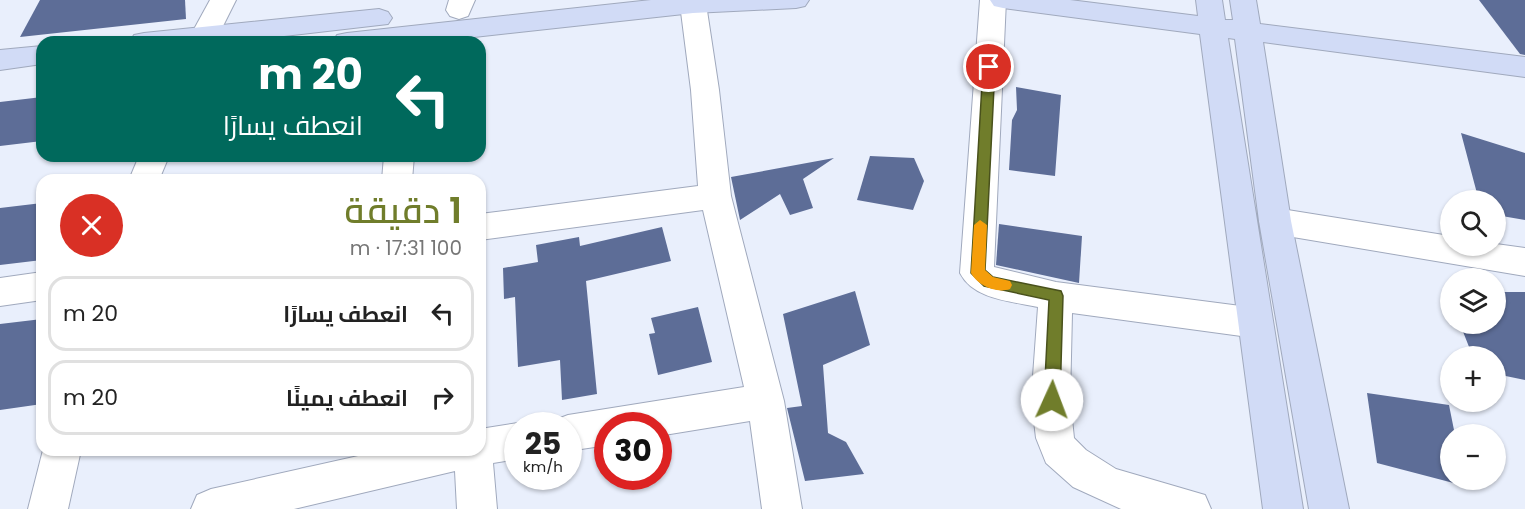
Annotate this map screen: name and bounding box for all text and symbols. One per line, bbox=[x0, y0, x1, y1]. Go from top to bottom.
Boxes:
pin bbox=[963, 41, 1014, 92]
text: 20 m bbox=[258, 45, 363, 104]
icon: arrive bbox=[972, 50, 1005, 83]
icon: left bbox=[384, 60, 462, 138]
text: انعطف يسارًا bbox=[223, 107, 363, 144]
text: 1 دقيقة bbox=[345, 185, 462, 236]
map controls bbox=[1440, 190, 1506, 490]
button: search bbox=[1440, 190, 1506, 256]
button: close bbox=[60, 194, 123, 257]
text: 100 m · 17:31 bbox=[350, 234, 462, 262]
button: layers bbox=[1440, 268, 1506, 334]
icon: left bbox=[426, 297, 459, 330]
text: 20 m bbox=[63, 298, 118, 329]
text: انعطف يسارًا bbox=[283, 299, 408, 330]
button: + bbox=[1440, 346, 1506, 412]
position arrow bbox=[1020, 368, 1084, 432]
icon: right bbox=[426, 381, 459, 414]
text: 20 m bbox=[63, 382, 118, 413]
text: انعطف يمينًا bbox=[286, 383, 408, 414]
speed limit sign: 30 bbox=[594, 412, 672, 490]
text: 25 bbox=[525, 422, 561, 465]
button: − bbox=[1440, 424, 1506, 490]
text: km/h bbox=[523, 456, 563, 477]

